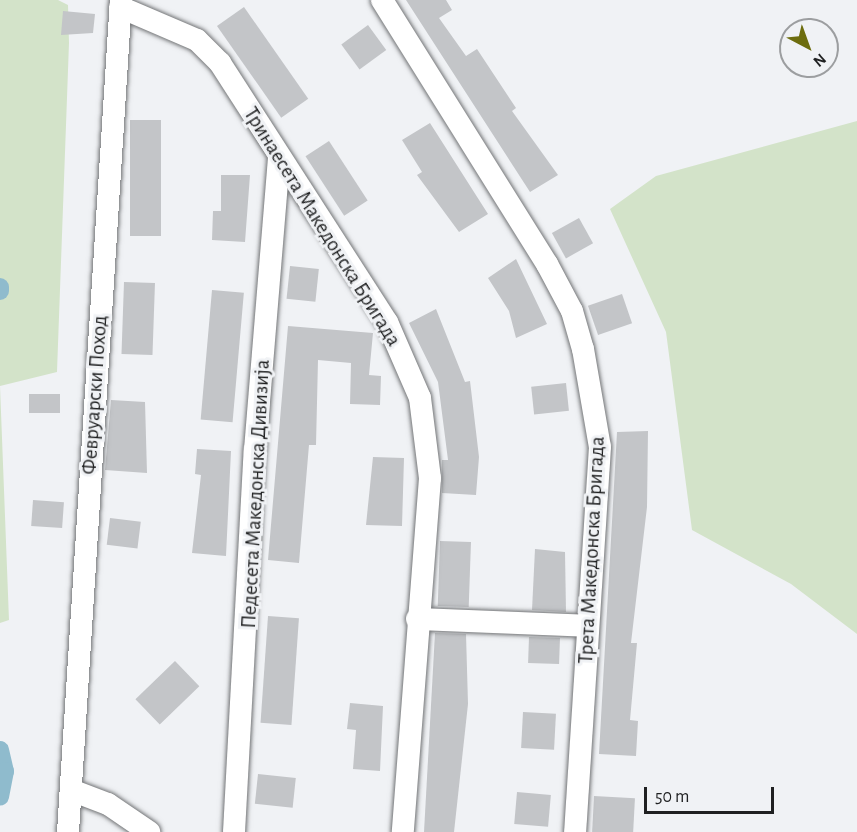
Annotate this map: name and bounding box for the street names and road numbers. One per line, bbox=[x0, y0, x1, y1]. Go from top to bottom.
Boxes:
street label: Тринаесета Македонска Бригада bbox=[238, 103, 406, 351]
street label: Февруарски Поход bbox=[77, 314, 113, 476]
street label: Педесета Македонска Дивизија bbox=[236, 359, 276, 629]
street label: Трета Македонска Бригада bbox=[573, 436, 611, 664]

